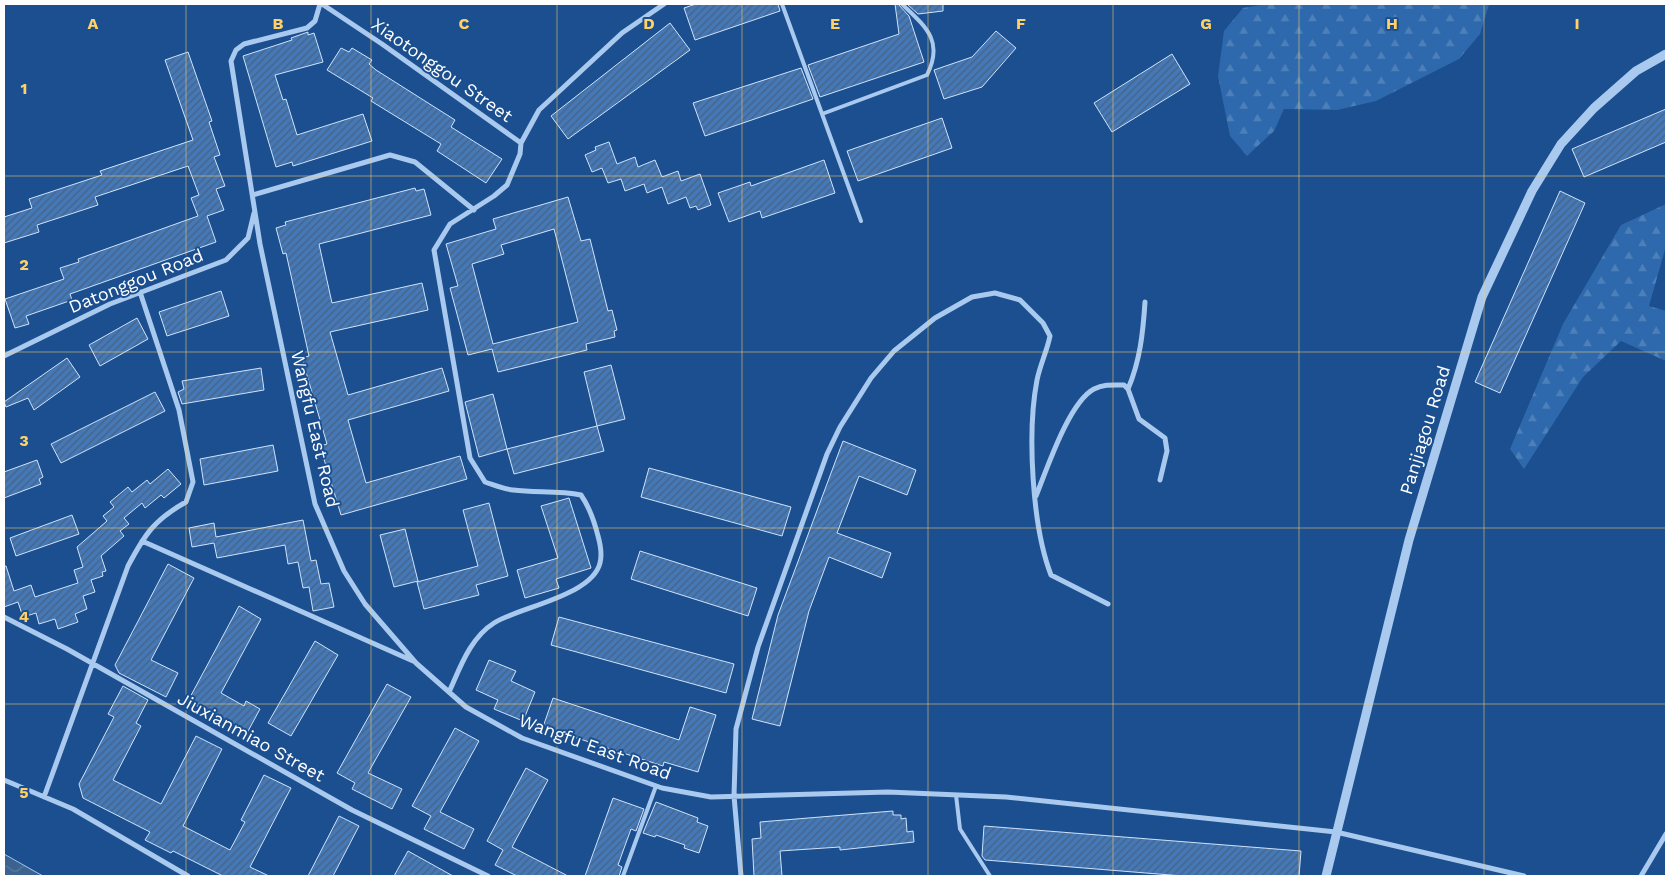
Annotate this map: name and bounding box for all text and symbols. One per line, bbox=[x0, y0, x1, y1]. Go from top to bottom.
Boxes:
street label: Xiaotonggou Street bbox=[368, 13, 517, 126]
text: A bbox=[88, 14, 99, 33]
text: B bbox=[273, 14, 284, 33]
text: C bbox=[459, 14, 470, 33]
text: D bbox=[643, 14, 655, 33]
text: E bbox=[830, 14, 840, 33]
text: F bbox=[1016, 14, 1026, 33]
text: G bbox=[1200, 14, 1212, 33]
text: H bbox=[1386, 14, 1398, 33]
text: I bbox=[1574, 14, 1580, 33]
text: 1 bbox=[21, 79, 27, 98]
street label: Datonggou Road bbox=[65, 244, 206, 317]
text: 2 bbox=[19, 255, 29, 274]
street label: Wangfu East Road bbox=[287, 348, 344, 509]
street label: Panjiagou Road bbox=[1395, 363, 1454, 497]
text: 3 bbox=[19, 431, 29, 450]
text: 4 bbox=[19, 607, 29, 626]
street label: Jiuxianmiao Street bbox=[174, 687, 329, 786]
street label: Wangfu East Road bbox=[516, 709, 674, 784]
text: 5 bbox=[19, 783, 29, 802]

